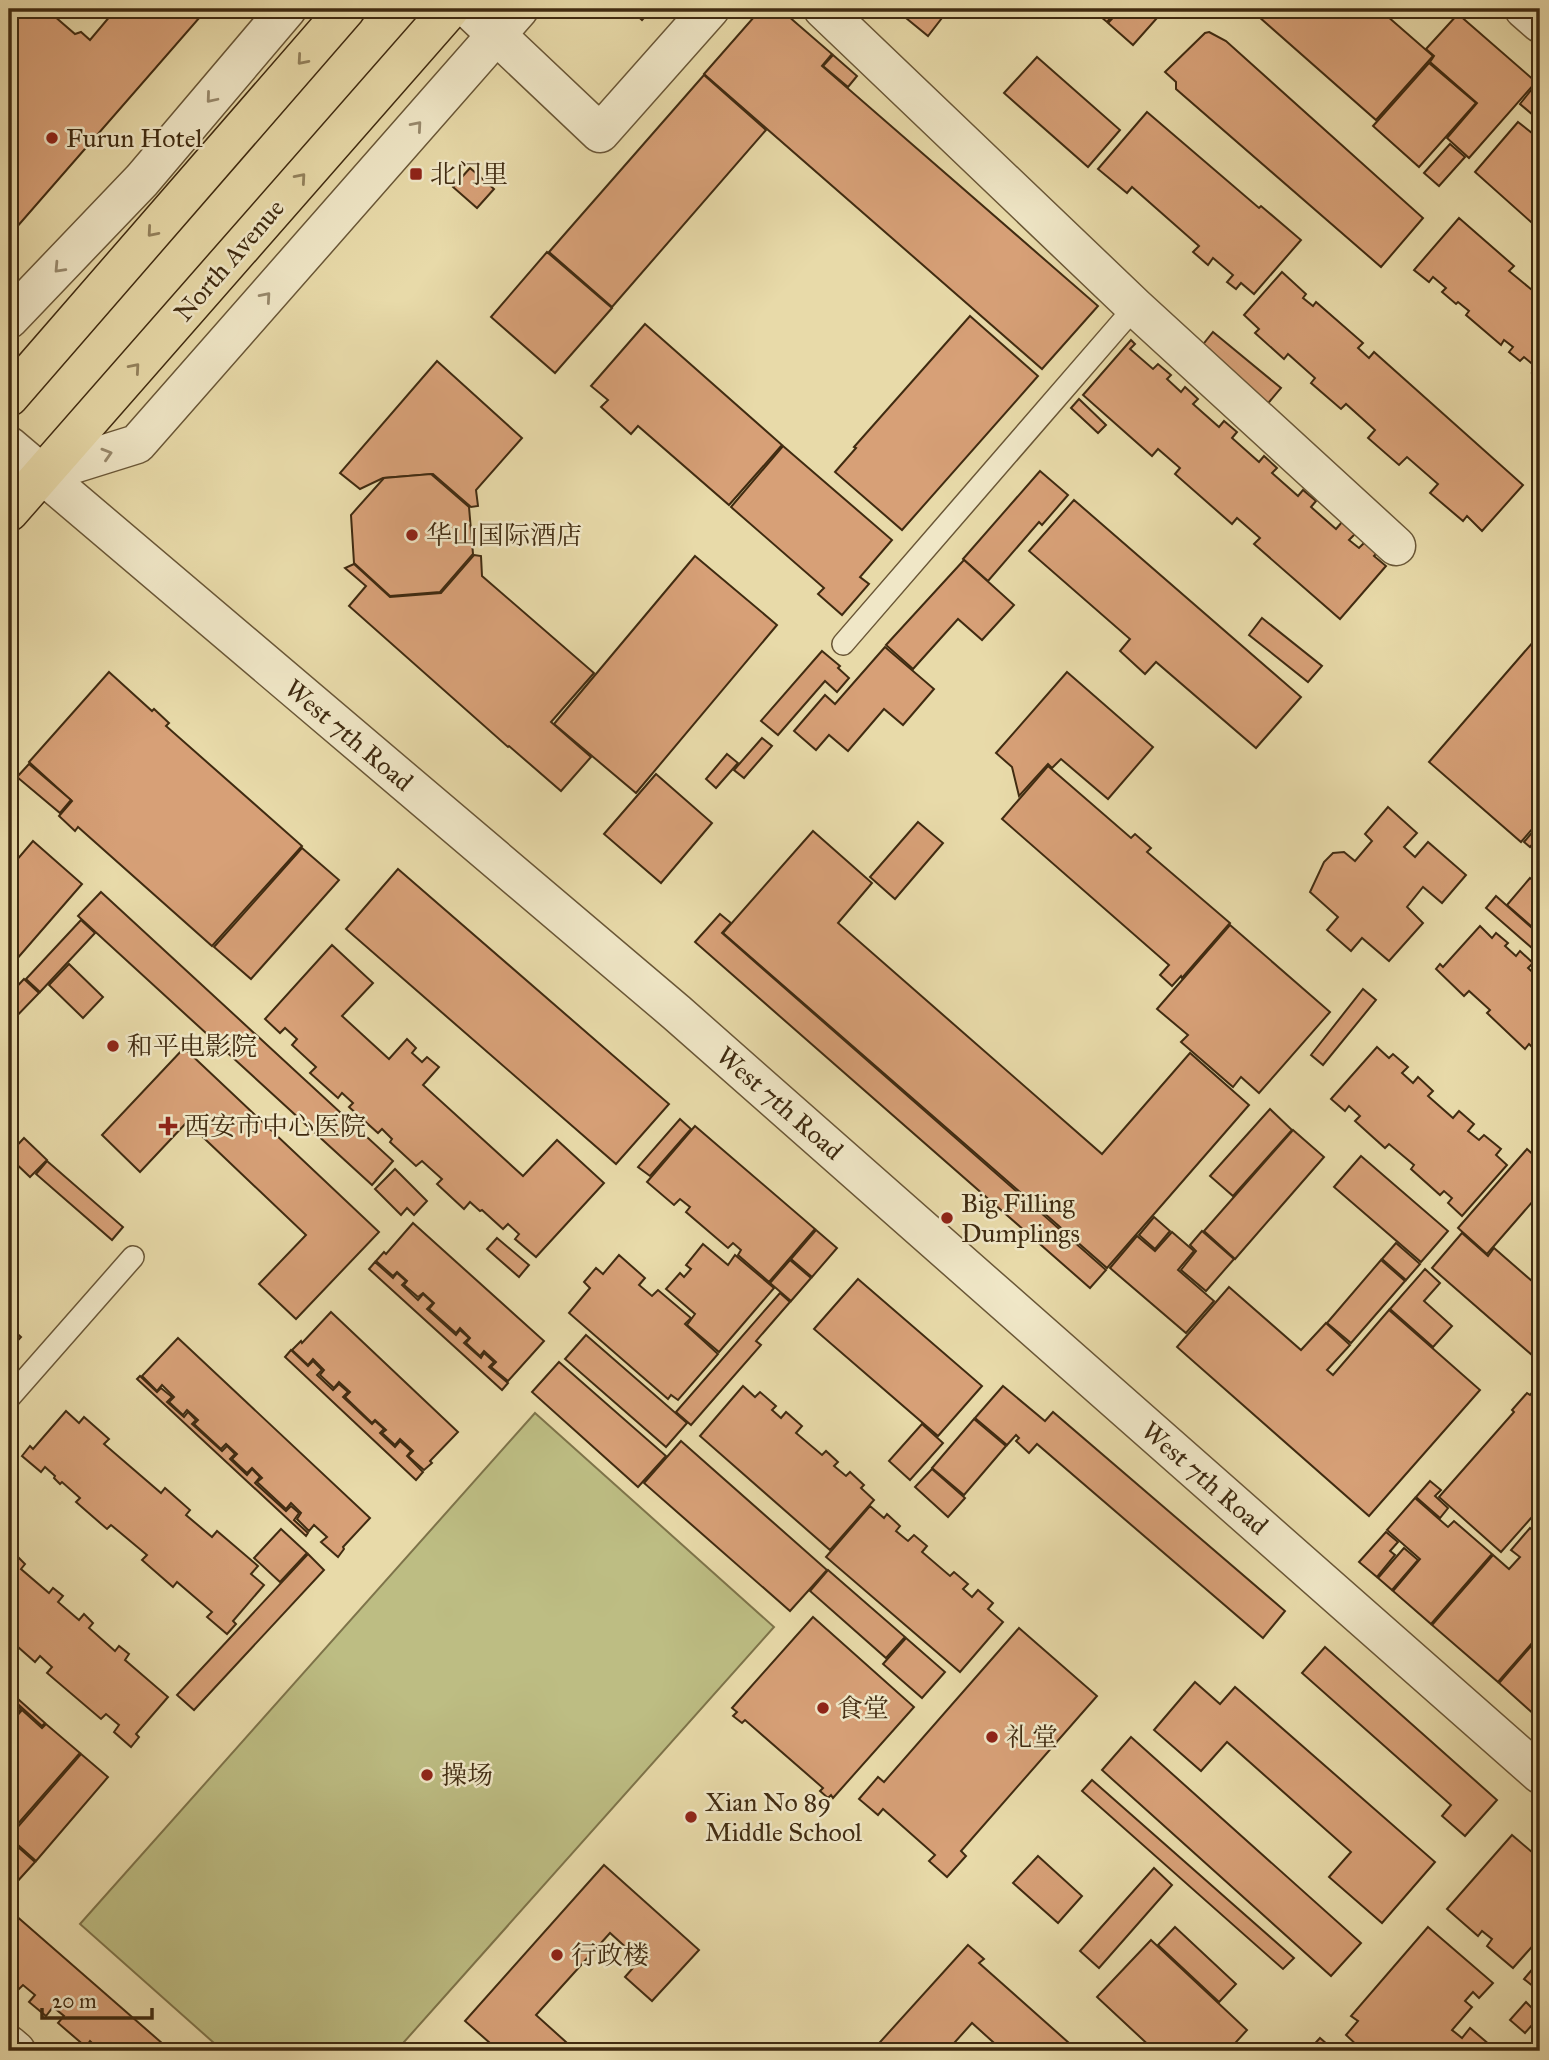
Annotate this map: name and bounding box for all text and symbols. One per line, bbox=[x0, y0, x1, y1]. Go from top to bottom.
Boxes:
one-way arrow bbox=[298, 52, 310, 65]
one-way arrow bbox=[207, 90, 219, 103]
place label: Furun Hotel bbox=[66, 122, 203, 154]
one-way arrow bbox=[408, 122, 421, 135]
marker: Furun Hotel bbox=[44, 130, 60, 146]
place label: 北门里 bbox=[430, 158, 508, 190]
marker: 北门里 bbox=[408, 166, 424, 182]
one-way arrow bbox=[293, 173, 305, 186]
street label: North Avenue bbox=[167, 192, 291, 328]
one-way arrow bbox=[148, 223, 160, 236]
one-way arrow bbox=[55, 260, 68, 273]
one-way arrow bbox=[258, 292, 270, 305]
one-way arrow bbox=[127, 363, 139, 376]
one-way arrow bbox=[100, 447, 112, 462]
place label: 华山国际酒店 bbox=[426, 519, 582, 551]
marker: 华山国际酒店 bbox=[404, 527, 420, 543]
street label: West 7th Road bbox=[278, 672, 420, 798]
place label: 和平电影院 bbox=[127, 1030, 257, 1062]
marker: 和平电影院 bbox=[105, 1038, 121, 1054]
street label: West 7th Road bbox=[710, 1039, 850, 1167]
place label: 西安市中心医院 bbox=[184, 1110, 366, 1142]
marker: 西安市中心医院 bbox=[158, 1116, 178, 1136]
place label: Big Filling Dumplings bbox=[961, 1187, 1080, 1249]
marker: Big Filling Dumplings bbox=[939, 1210, 955, 1226]
street label: West 7th Road bbox=[1135, 1414, 1275, 1542]
place label: 食堂 bbox=[837, 1692, 889, 1724]
marker: 食堂 bbox=[815, 1700, 831, 1716]
place label: 礼堂 bbox=[1006, 1721, 1058, 1753]
marker: 礼堂 bbox=[984, 1729, 1000, 1745]
place label: 操场 bbox=[441, 1759, 493, 1791]
marker: 操场 bbox=[419, 1767, 435, 1783]
place label: Xian No 89 Middle School bbox=[705, 1786, 862, 1848]
marker: Xian No 89 Middle School bbox=[683, 1809, 699, 1825]
place label: 行政楼 bbox=[571, 1939, 649, 1971]
marker: 行政楼 bbox=[549, 1947, 565, 1963]
scale bar bbox=[42, 1976, 152, 2020]
text: 20 m bbox=[52, 1988, 97, 2014]

